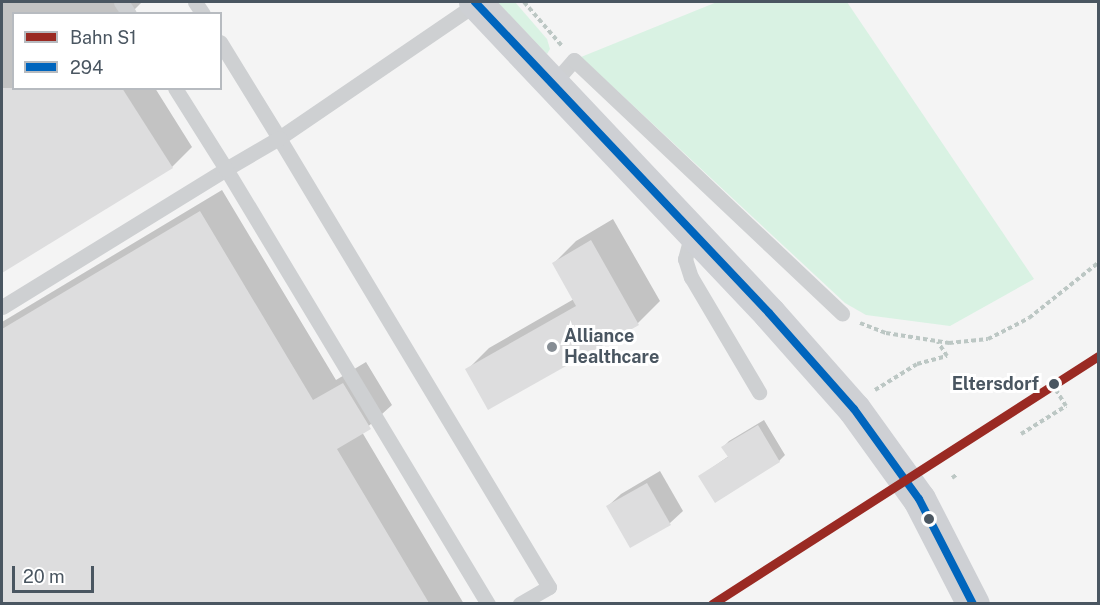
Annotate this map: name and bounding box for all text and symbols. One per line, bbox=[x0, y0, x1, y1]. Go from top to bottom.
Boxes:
legend bbox=[12, 12, 222, 90]
text: Bahn S1 bbox=[70, 27, 137, 48]
text: 294 bbox=[70, 57, 103, 78]
place label: Alliance Healthcare bbox=[564, 326, 659, 368]
marker: Alliance Healthcare bbox=[545, 340, 559, 354]
place label: Eltersdorf bbox=[952, 373, 1039, 395]
marker: Eltersdorf bbox=[1044, 374, 1064, 394]
unlabelled marker bbox=[923, 513, 935, 525]
scale bar bbox=[15, 554, 98, 592]
text: 20 m bbox=[23, 566, 65, 587]

